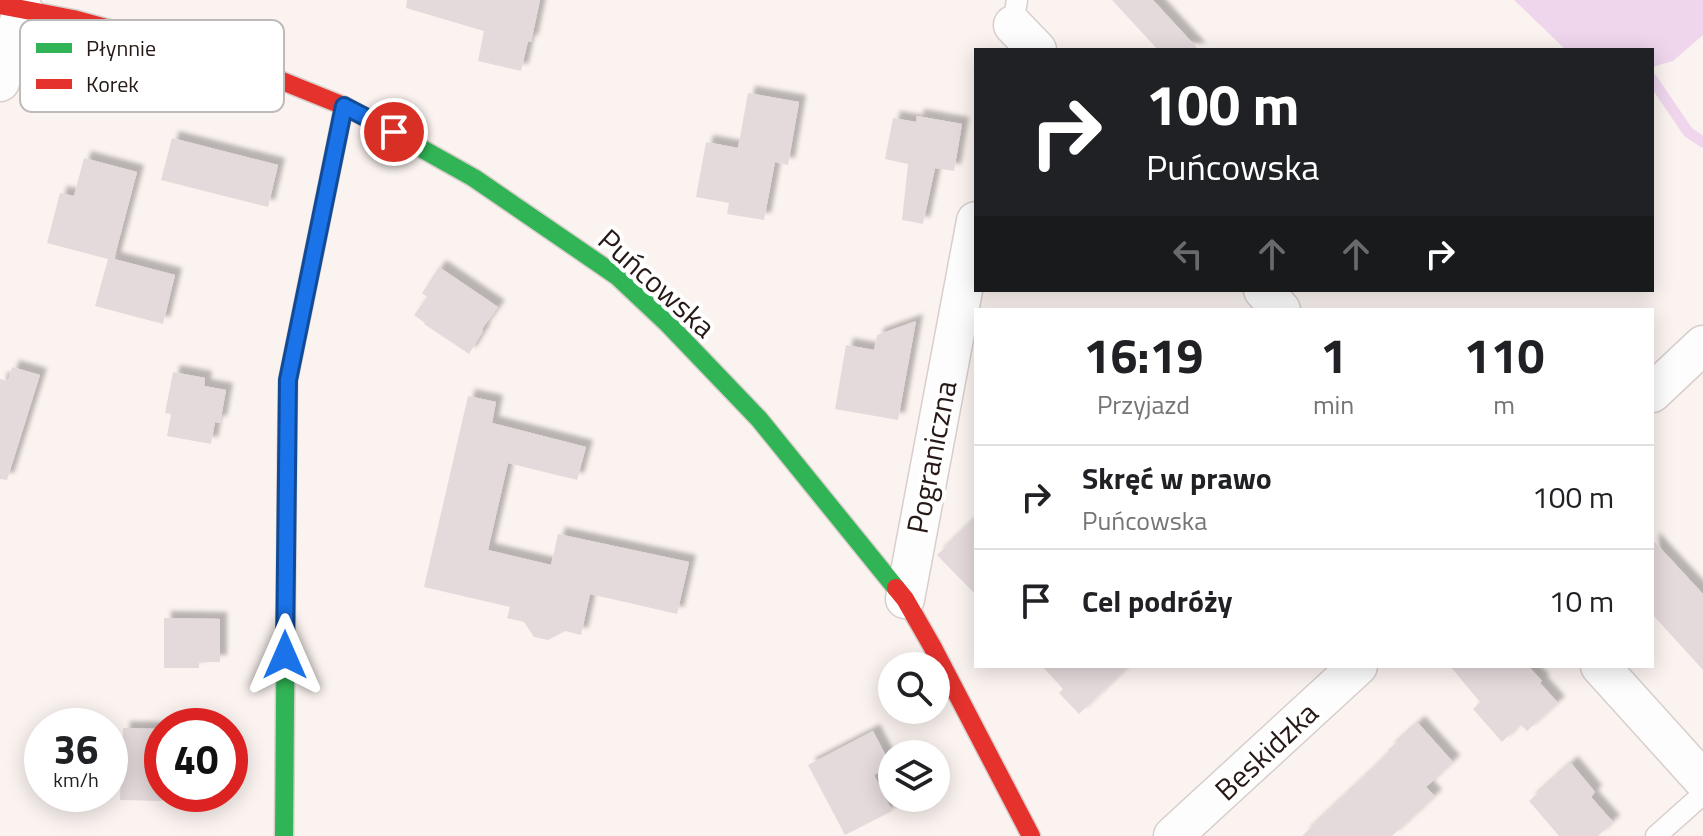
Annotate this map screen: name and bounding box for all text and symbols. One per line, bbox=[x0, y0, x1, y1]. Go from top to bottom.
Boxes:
legend bbox=[20, 20, 284, 112]
text: Płynnie bbox=[86, 31, 156, 65]
text: 100 m bbox=[1146, 62, 1299, 147]
text: Korek bbox=[86, 67, 139, 101]
icon: right bbox=[1014, 80, 1118, 184]
pin bbox=[360, 98, 428, 166]
icon: arrive bbox=[372, 110, 416, 154]
text: Puńcowska bbox=[1146, 139, 1319, 194]
street label: Puńcowska bbox=[588, 218, 726, 348]
icon: left bbox=[1166, 232, 1210, 276]
icon: ahead bbox=[1250, 232, 1294, 276]
icon: ahead bbox=[1334, 232, 1378, 276]
icon: right bbox=[1418, 232, 1462, 276]
text: 16:19 bbox=[1084, 319, 1203, 392]
text: 1 bbox=[1320, 319, 1347, 392]
text: 110 bbox=[1464, 319, 1544, 392]
street label: Pograniczna bbox=[894, 377, 968, 537]
text: Przyjazd bbox=[1097, 385, 1190, 424]
text: min bbox=[1313, 385, 1354, 424]
text: m bbox=[1493, 385, 1515, 424]
text: Skręć w prawo bbox=[1082, 455, 1272, 501]
text: 100 m bbox=[1532, 474, 1614, 520]
icon: right bbox=[1014, 475, 1058, 519]
text: Puńcowska bbox=[1082, 501, 1207, 540]
text: Cel podróży bbox=[1082, 578, 1233, 624]
text: 10 m bbox=[1549, 578, 1614, 624]
icon: arrive bbox=[1014, 579, 1058, 623]
position arrow bbox=[243, 613, 327, 697]
map controls bbox=[878, 652, 950, 812]
button: search bbox=[878, 652, 950, 724]
street label: Beskidzka bbox=[1204, 691, 1328, 811]
speed limit sign: 40 bbox=[144, 708, 248, 812]
text: 36 bbox=[54, 719, 98, 780]
button: layers bbox=[878, 740, 950, 812]
text: km/h bbox=[53, 764, 99, 795]

